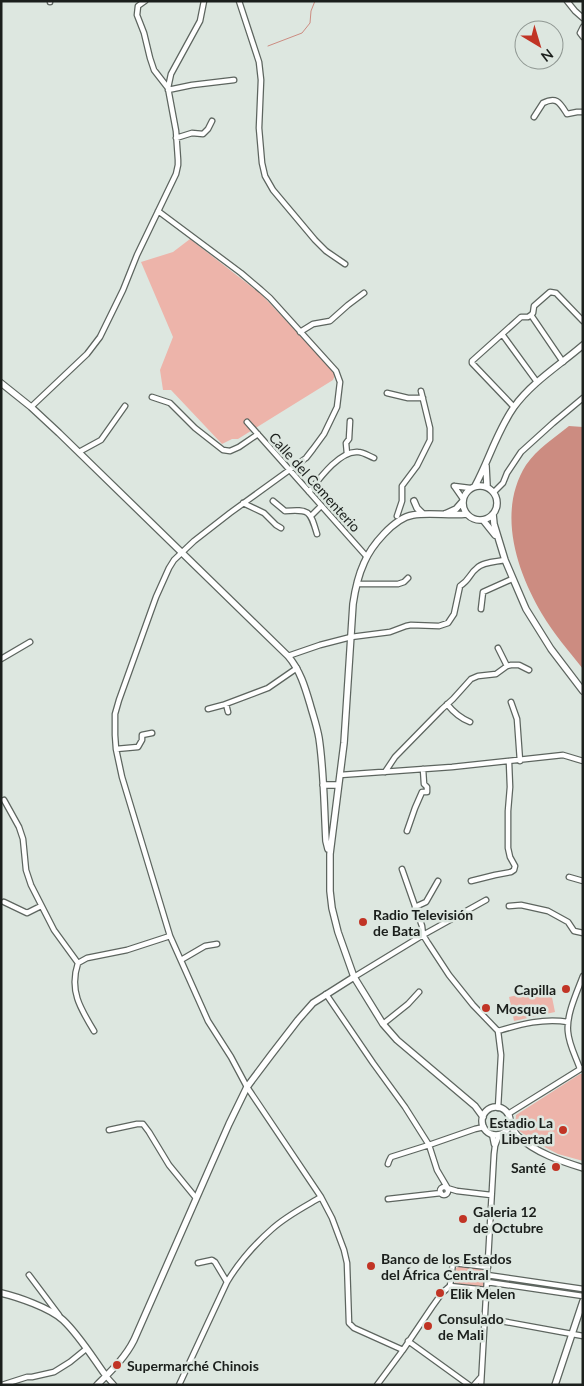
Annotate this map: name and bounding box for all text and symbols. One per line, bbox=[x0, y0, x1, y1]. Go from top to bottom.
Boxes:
north arrow bbox=[514, 20, 564, 70]
text: N bbox=[538, 46, 557, 66]
street label: Calle del Cementerio bbox=[266, 429, 364, 535]
place label: Radio Televisión de Bata bbox=[373, 906, 473, 939]
marker: Radio Televisión de Bata bbox=[357, 916, 369, 928]
place label: Capilla bbox=[514, 981, 556, 998]
marker: Capilla bbox=[560, 983, 572, 995]
place label: Mosque bbox=[496, 1000, 547, 1017]
marker: Mosque bbox=[480, 1002, 492, 1014]
place label: Estadio La Libertad bbox=[489, 1114, 553, 1147]
marker: Estadio La Libertad bbox=[557, 1124, 569, 1136]
place label: Santé bbox=[511, 1159, 547, 1176]
marker: Santé bbox=[550, 1161, 562, 1173]
place label: Galeria 12 de Octubre bbox=[473, 1203, 544, 1236]
marker: Galeria 12 de Octubre bbox=[457, 1213, 469, 1225]
place label: Banco de los Estados del África Central bbox=[381, 1250, 512, 1283]
marker: Banco de los Estados del África Central bbox=[365, 1260, 377, 1272]
place label: Elik Melen bbox=[450, 1285, 515, 1302]
marker: Elik Melen bbox=[434, 1287, 446, 1299]
place label: Consulado de Mali bbox=[438, 1310, 504, 1343]
marker: Consulado de Mali bbox=[422, 1320, 434, 1332]
place label: Supermarché Chinois bbox=[127, 1357, 259, 1374]
marker: Supermarché Chinois bbox=[111, 1359, 123, 1371]

